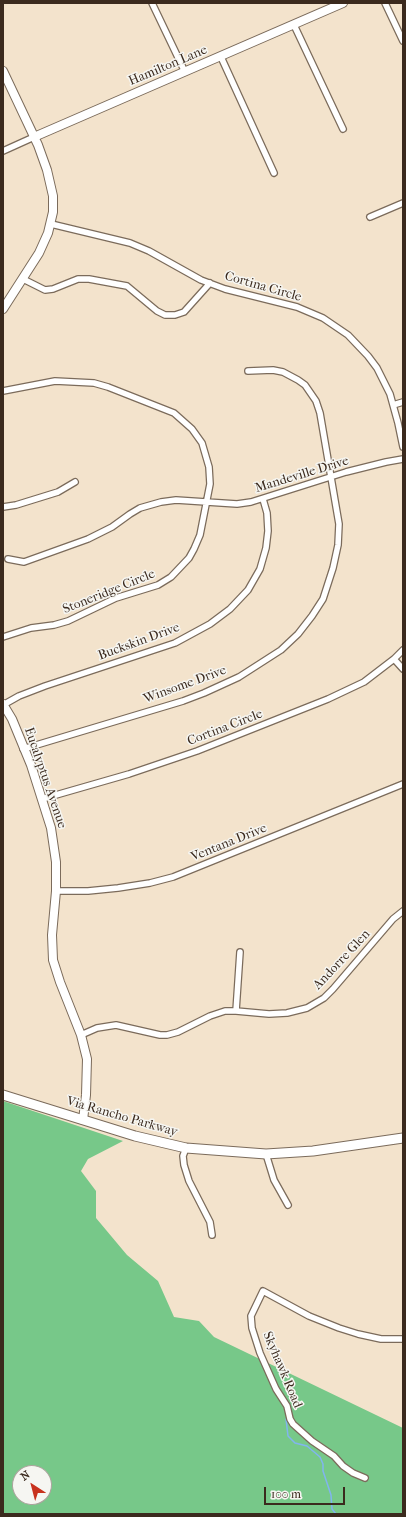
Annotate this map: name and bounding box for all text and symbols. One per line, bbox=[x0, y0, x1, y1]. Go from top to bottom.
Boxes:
street label: Hamilton Lane bbox=[126, 42, 210, 90]
street label: Cortina Circle bbox=[223, 269, 303, 305]
street label: Mandeville Drive bbox=[253, 453, 351, 497]
street label: Stoneridge Circle bbox=[61, 566, 157, 618]
street label: Buckskin Drive bbox=[96, 620, 182, 664]
street label: Winsome Drive bbox=[141, 663, 229, 707]
street label: Cortina Circle bbox=[185, 707, 265, 749]
street label: Eucalyptus Avenue bbox=[20, 725, 70, 831]
street label: Ventana Drive bbox=[189, 821, 269, 865]
street label: Andorre Glen bbox=[310, 927, 374, 993]
street label: Via Rancho Parkway bbox=[65, 1094, 179, 1140]
street label: Skyhawk Road bbox=[259, 1330, 305, 1410]
north arrow bbox=[12, 1465, 52, 1505]
text: N bbox=[18, 1468, 32, 1483]
scale bar bbox=[266, 1479, 347, 1505]
text: 100 m bbox=[271, 1487, 301, 1501]

